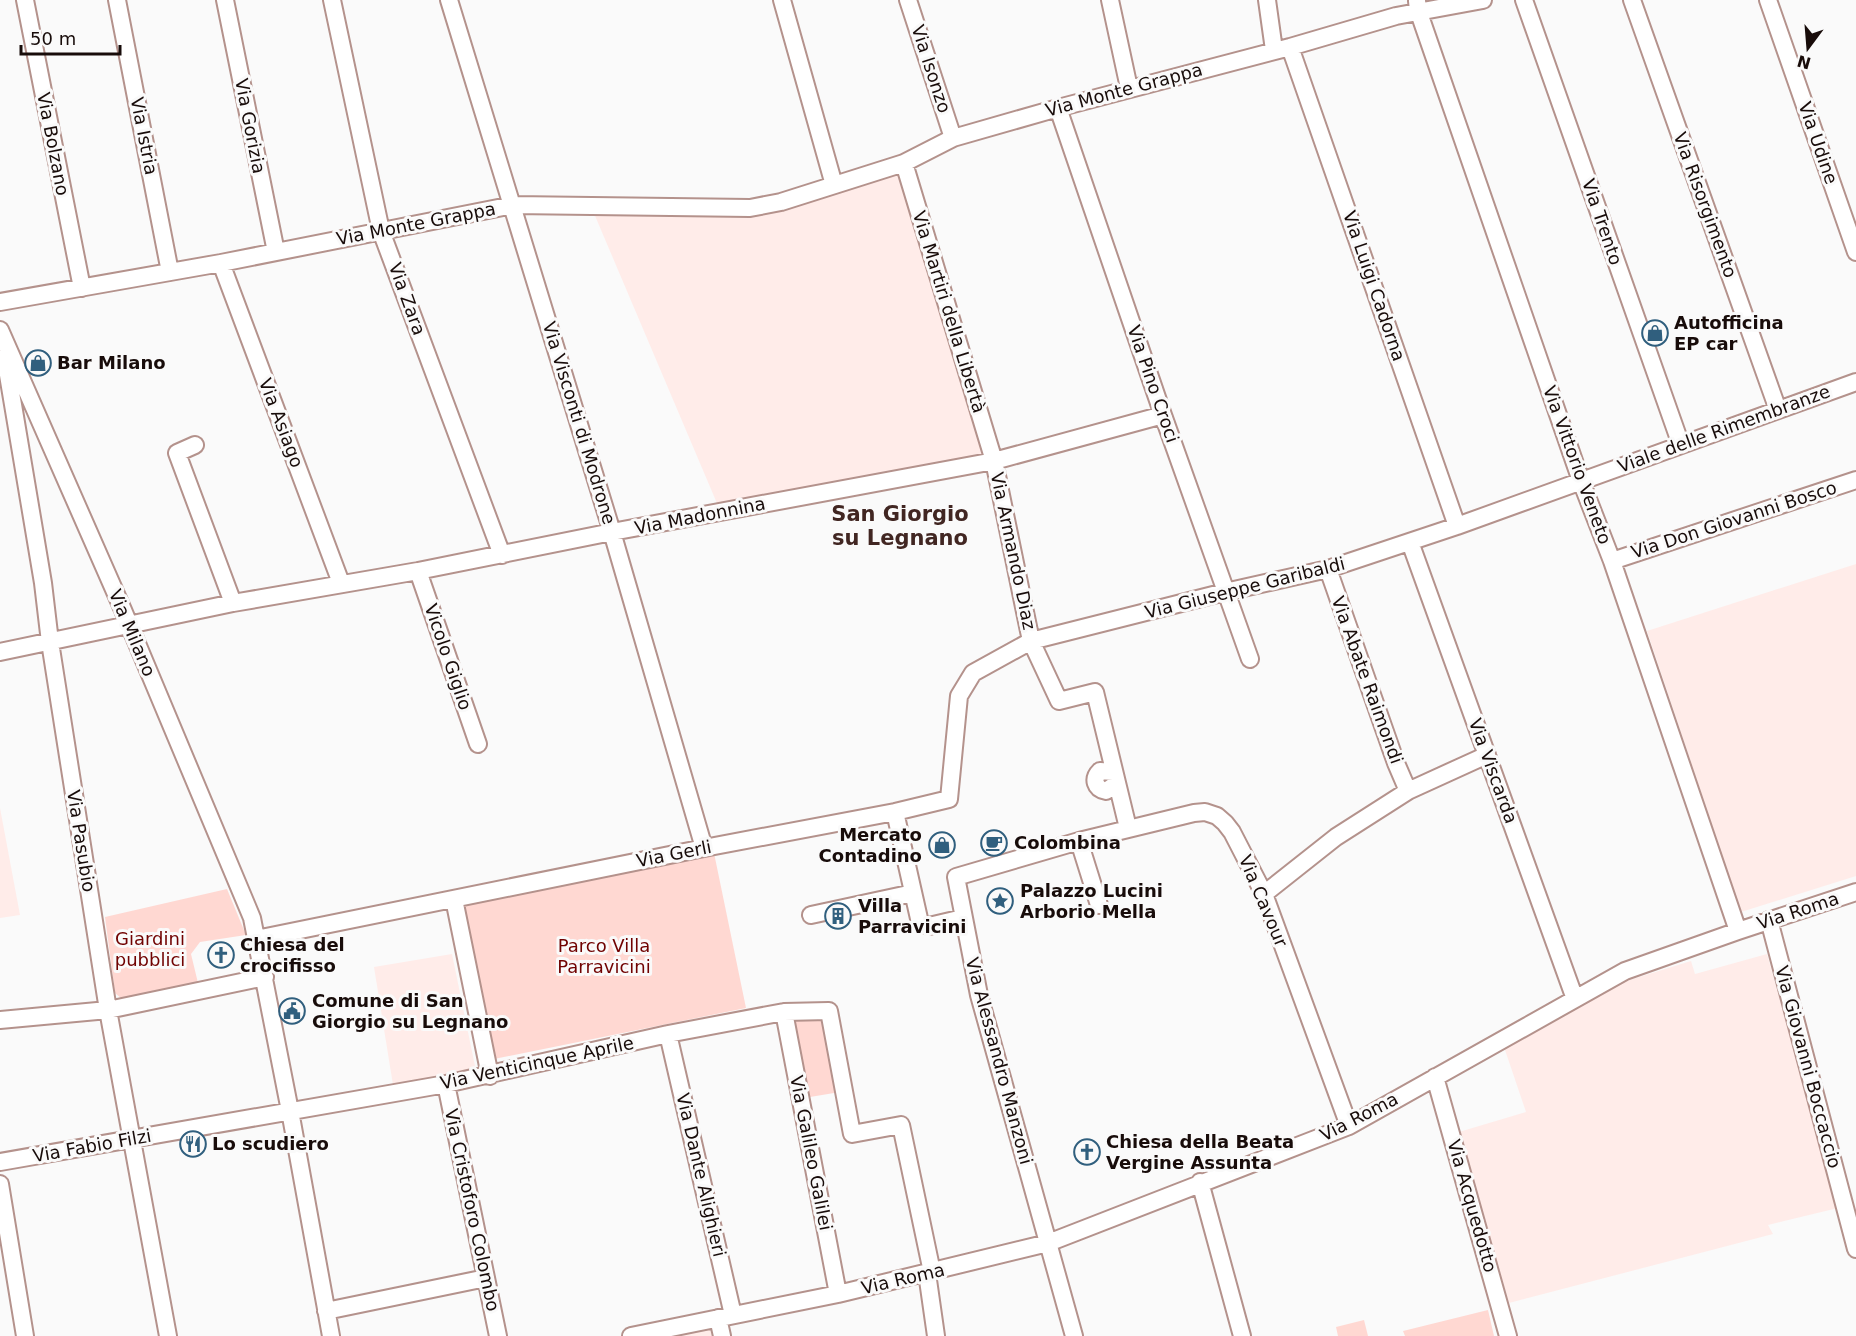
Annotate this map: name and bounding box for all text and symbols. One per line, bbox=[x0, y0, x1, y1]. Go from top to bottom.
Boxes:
scale bar bbox=[21, 18, 120, 56]
north arrow bbox=[1778, 18, 1838, 78]
street label: Via Isonzo bbox=[907, 22, 956, 115]
text: 50 m bbox=[30, 28, 76, 49]
text: N bbox=[1795, 51, 1813, 73]
street label: Via Monte Grappa bbox=[1043, 58, 1205, 121]
street label: Via Gorizia bbox=[231, 77, 270, 175]
street label: Via Bolzano bbox=[33, 90, 74, 197]
street label: Via Istria bbox=[127, 95, 162, 177]
street label: Via Udine bbox=[1795, 99, 1842, 187]
street label: Via Risorgimento bbox=[1669, 129, 1742, 280]
street label: Via Trento bbox=[1578, 176, 1627, 268]
street label: Via Monte Grappa bbox=[335, 198, 497, 249]
street label: Via Martiri della Libertà bbox=[909, 208, 990, 415]
street label: Via Luigi Cadorna bbox=[1339, 208, 1410, 364]
street label: Via Zara bbox=[385, 260, 430, 338]
place label: Autofficina EP car bbox=[1674, 312, 1784, 354]
shop icon: Autofficina EP car bbox=[1640, 318, 1670, 348]
street label: Via Visconti di Modrone bbox=[539, 319, 620, 527]
street label: Via Pino Croci bbox=[1124, 322, 1183, 445]
shop icon: Bar Milano bbox=[23, 348, 53, 378]
place label: Bar Milano bbox=[57, 352, 166, 373]
street label: Via Asiago bbox=[255, 375, 308, 470]
street label: Viale delle Rimembranze bbox=[1615, 380, 1833, 477]
street label: Via Vittorio Veneto bbox=[1539, 383, 1616, 547]
street label: Via Armando Diaz bbox=[987, 470, 1040, 632]
street label: Via Don Giovanni Bosco bbox=[1629, 476, 1839, 563]
street label: Via Madonnina bbox=[633, 493, 767, 538]
district label: San Giorgio su Legnano bbox=[831, 502, 969, 550]
street label: Via Giuseppe Garibaldi bbox=[1143, 552, 1347, 623]
street label: Via Milano bbox=[105, 586, 160, 680]
street label: Via Abate Raimondi bbox=[1327, 593, 1408, 767]
street label: Vicolo Giglio bbox=[420, 601, 476, 713]
street label: Via Viscarda bbox=[1465, 715, 1522, 826]
street label: Via Pasubio bbox=[63, 788, 100, 893]
place label: Mercato Contadino bbox=[819, 824, 922, 866]
cafe icon: Colombina bbox=[979, 828, 1009, 858]
shop icon: Mercato Contadino bbox=[927, 830, 957, 860]
place label: Colombina bbox=[1014, 832, 1121, 853]
street label: Via Gerli bbox=[635, 836, 713, 871]
street label: Via Cavour bbox=[1235, 852, 1292, 950]
place label: Palazzo Lucini Arborio Mella bbox=[1020, 880, 1163, 922]
place icon: Palazzo Lucini Arborio Mella bbox=[985, 886, 1015, 916]
street label: Via Roma bbox=[1754, 887, 1841, 934]
place label: Villa Parravicini bbox=[858, 895, 966, 937]
building icon: Villa Parravicini bbox=[823, 901, 853, 931]
park label: Giardini pubblici bbox=[115, 928, 185, 970]
place label: Chiesa del crocifisso bbox=[240, 934, 345, 976]
park label: Parco Villa Parravicini bbox=[557, 935, 651, 977]
church icon: Chiesa del crocifisso bbox=[206, 940, 236, 970]
street label: Via Alessandro Manzoni bbox=[962, 955, 1037, 1167]
street label: Via Giovanni Boccaccio bbox=[1771, 963, 1846, 1170]
place label: Comune di San Giorgio su Legnano bbox=[312, 990, 508, 1032]
public building icon: Comune di San Giorgio su Legnano bbox=[277, 996, 307, 1026]
street label: Via Venticinque Aprile bbox=[438, 1032, 636, 1093]
street label: Via Galileo Galilei bbox=[786, 1074, 837, 1232]
street label: Via Roma bbox=[1316, 1088, 1401, 1145]
street label: Via Dante Alighieri bbox=[672, 1091, 731, 1259]
street label: Via Cristoforo Colombo bbox=[441, 1107, 504, 1313]
street label: Via Fabio Filzi bbox=[31, 1125, 153, 1166]
restaurant icon: Lo scudiero bbox=[178, 1129, 208, 1159]
place label: Chiesa della Beata Vergine Assunta bbox=[1106, 1131, 1294, 1173]
place label: Lo scudiero bbox=[212, 1133, 329, 1154]
church icon: Chiesa della Beata Vergine Assunta bbox=[1072, 1137, 1102, 1167]
street label: Via Acquedotto bbox=[1443, 1137, 1501, 1275]
street label: Via Roma bbox=[859, 1259, 947, 1298]

